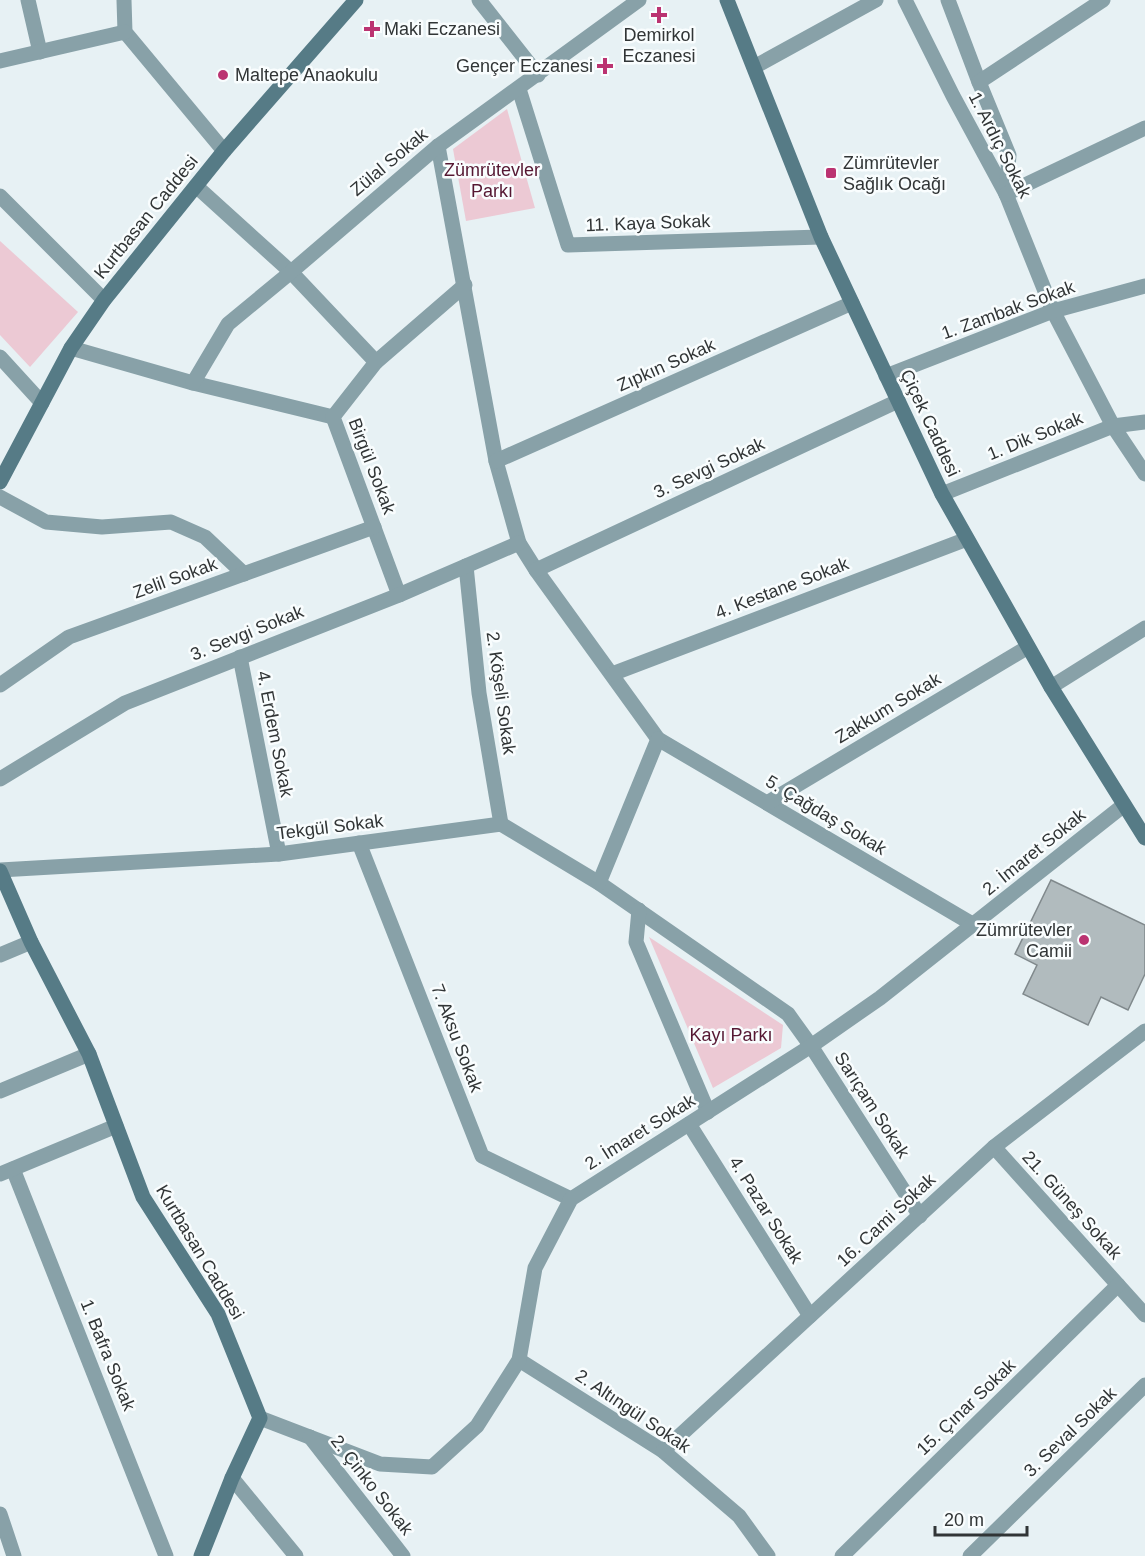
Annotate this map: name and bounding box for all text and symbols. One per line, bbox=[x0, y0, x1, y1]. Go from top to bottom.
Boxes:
marker: Demirkol Eczanesi bbox=[652, 8, 666, 22]
place label: Maki Eczanesi bbox=[384, 19, 500, 39]
marker: Maki Eczanesi bbox=[365, 22, 379, 36]
place label: Demirkol Eczanesi bbox=[622, 25, 696, 66]
place label: Gençer Eczanesi bbox=[456, 56, 593, 76]
marker: Gençer Eczanesi bbox=[598, 59, 612, 73]
place label: Maltepe Anaokulu bbox=[235, 65, 378, 85]
marker: Maltepe Anaokulu bbox=[216, 68, 230, 82]
street label: 1. Ardıç Sokak bbox=[965, 89, 1036, 202]
street label: Zülal Sokak bbox=[347, 123, 432, 200]
street label: Kurtbasan Caddesi bbox=[90, 151, 202, 283]
place label: Zümrütevler Sağlık Ocağı bbox=[843, 153, 946, 194]
park label: Zümrütevler Parkı bbox=[444, 160, 540, 201]
marker: Zümrütevler Sağlık Ocağı bbox=[824, 166, 838, 180]
street label: 11. Kaya Sokak bbox=[585, 211, 712, 235]
street label: 1. Zambak Sokak bbox=[939, 276, 1078, 343]
street label: Zıpkın Sokak bbox=[614, 334, 719, 395]
street label: Çiçek Caddesi bbox=[896, 366, 964, 480]
street label: 1. Dik Sokak bbox=[984, 407, 1087, 464]
street label: Birgül Sokak bbox=[345, 415, 400, 518]
street label: 3. Sevgi Sokak bbox=[650, 433, 769, 502]
street label: Zelil Sokak bbox=[130, 553, 221, 602]
street label: 4. Kestane Sokak bbox=[713, 553, 852, 623]
street label: 3. Sevgi Sokak bbox=[188, 601, 307, 665]
street label: 2. Köşeli Sokak bbox=[482, 630, 520, 757]
street label: Zakkum Sokak bbox=[832, 668, 945, 747]
street label: 4. Erdem Sokak bbox=[253, 669, 297, 800]
street label: 5. Çağdaş Sokak bbox=[762, 771, 891, 859]
street label: 2. İmaret Sokak bbox=[979, 804, 1090, 899]
street label: Tekgül Sokak bbox=[276, 810, 385, 843]
place label: Zümrütevler Camii bbox=[976, 920, 1072, 961]
marker: Zümrütevler Camii bbox=[1077, 933, 1091, 947]
street label: 7. Aksu Sokak bbox=[427, 981, 487, 1096]
park label: Kayı Parkı bbox=[689, 1025, 773, 1045]
street label: Sarıçam Sokak bbox=[830, 1048, 914, 1162]
street label: 2. İmaret Sokak bbox=[581, 1090, 700, 1174]
street label: 21. Güneş Sokak bbox=[1018, 1147, 1126, 1264]
street label: 4. Pazar Sokak bbox=[725, 1153, 807, 1268]
street label: 16. Cami Sokak bbox=[833, 1169, 940, 1271]
street label: Kurtbasan Caddesi bbox=[152, 1181, 248, 1323]
street label: 1. Bafra Sokak bbox=[77, 1297, 140, 1414]
street label: 15. Çınar Sokak bbox=[913, 1354, 1020, 1459]
street label: 2. Altıngül Sokak bbox=[572, 1365, 695, 1457]
street label: 3. Seval Sokak bbox=[1020, 1382, 1121, 1481]
street label: 2. Çinko Sokak bbox=[327, 1431, 418, 1540]
scale bar bbox=[935, 1499, 1026, 1537]
text: 20 m bbox=[944, 1510, 984, 1530]

